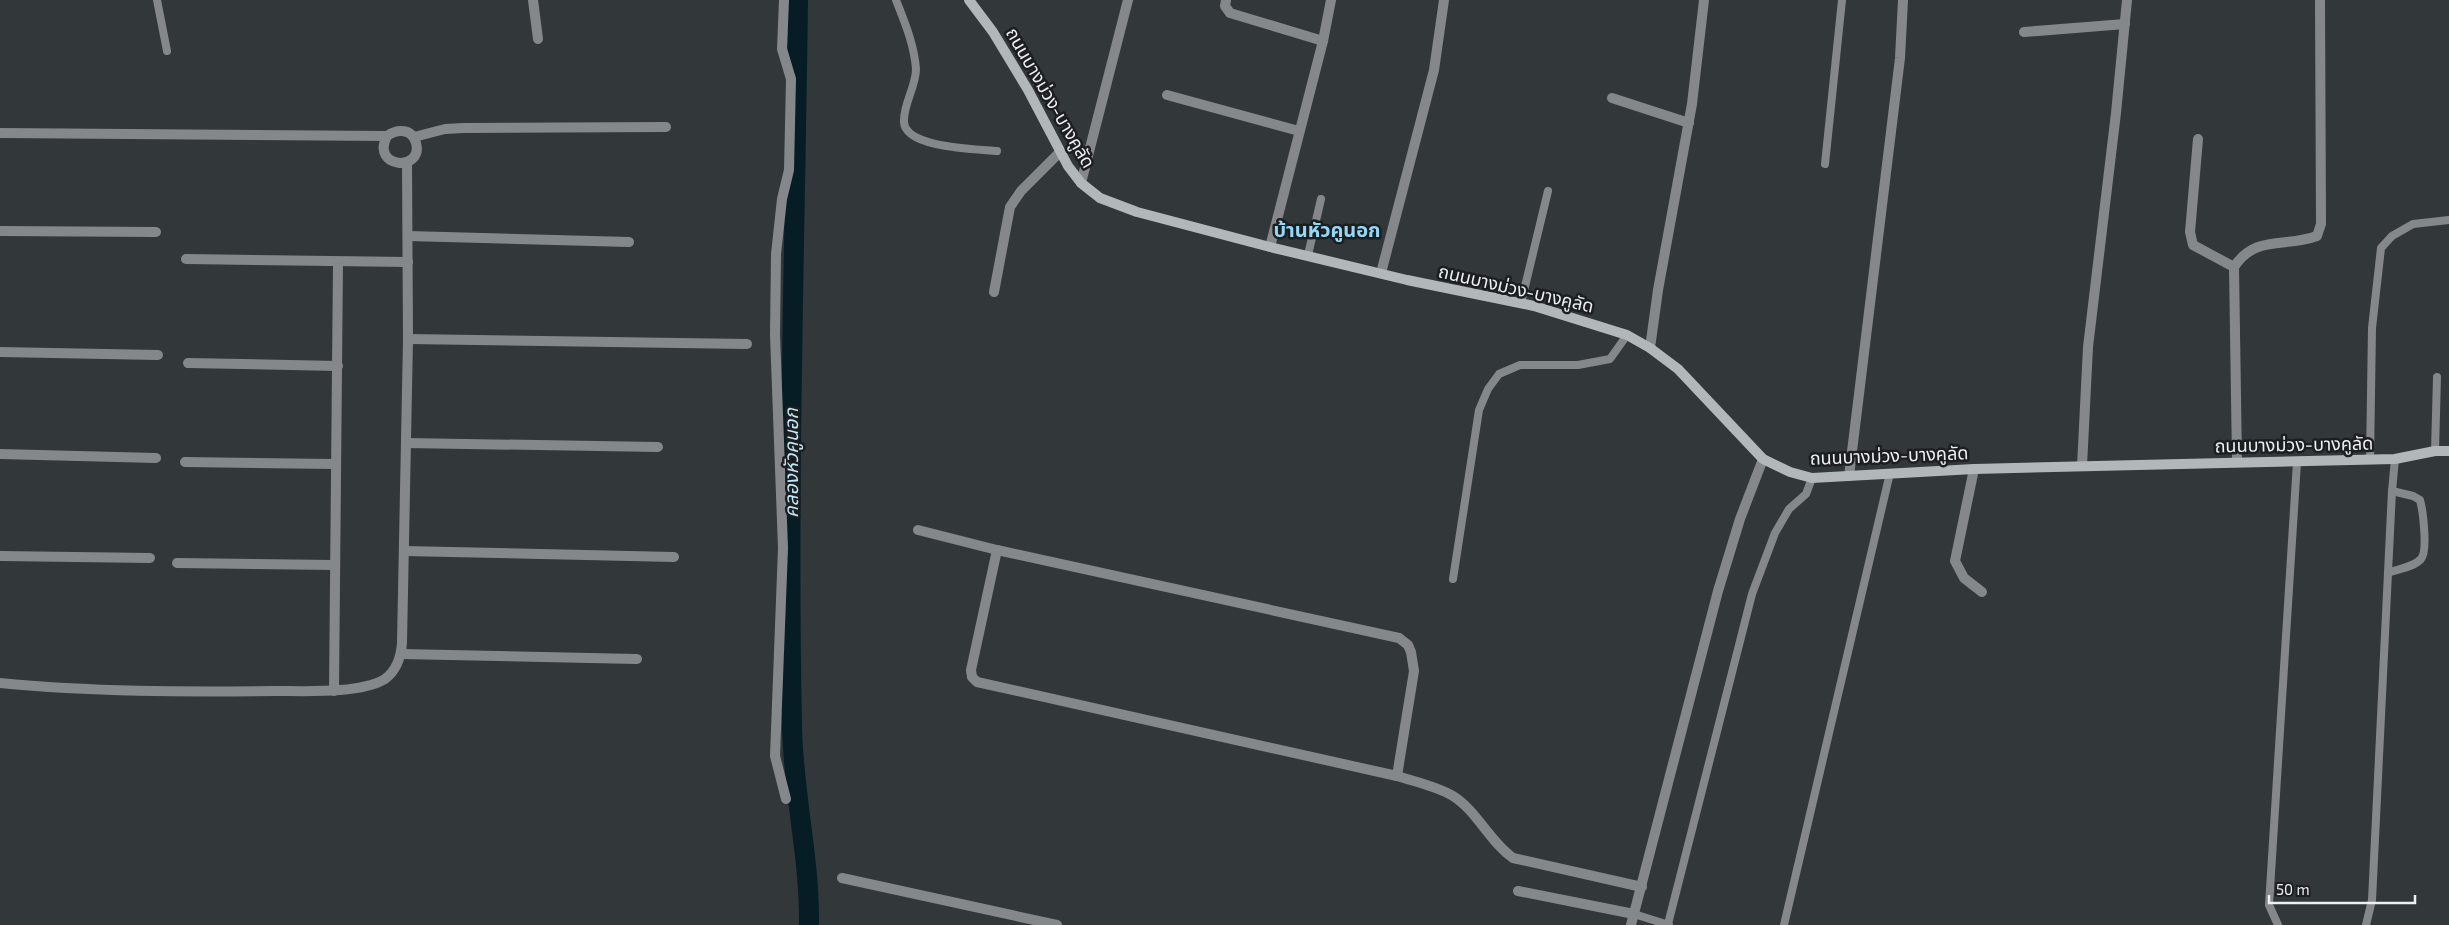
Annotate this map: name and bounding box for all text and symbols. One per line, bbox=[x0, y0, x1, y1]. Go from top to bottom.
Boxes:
street label: ถนนบางม่วง-บางคูลัด bbox=[1000, 23, 1100, 173]
district label: บ้านหัวคูนอก bbox=[1273, 217, 1381, 242]
street label: ถนนบางม่วง-บางคูลัด bbox=[1436, 259, 1596, 319]
water label: คลองหัวคูนอก bbox=[779, 408, 804, 518]
street label: ถนนบางม่วง-บางคูลัด bbox=[2214, 432, 2374, 458]
street label: ถนนบางม่วง-บางคูลัด bbox=[1809, 441, 1969, 471]
scale bar bbox=[2269, 872, 2415, 904]
text: 50 m bbox=[2276, 880, 2310, 898]

